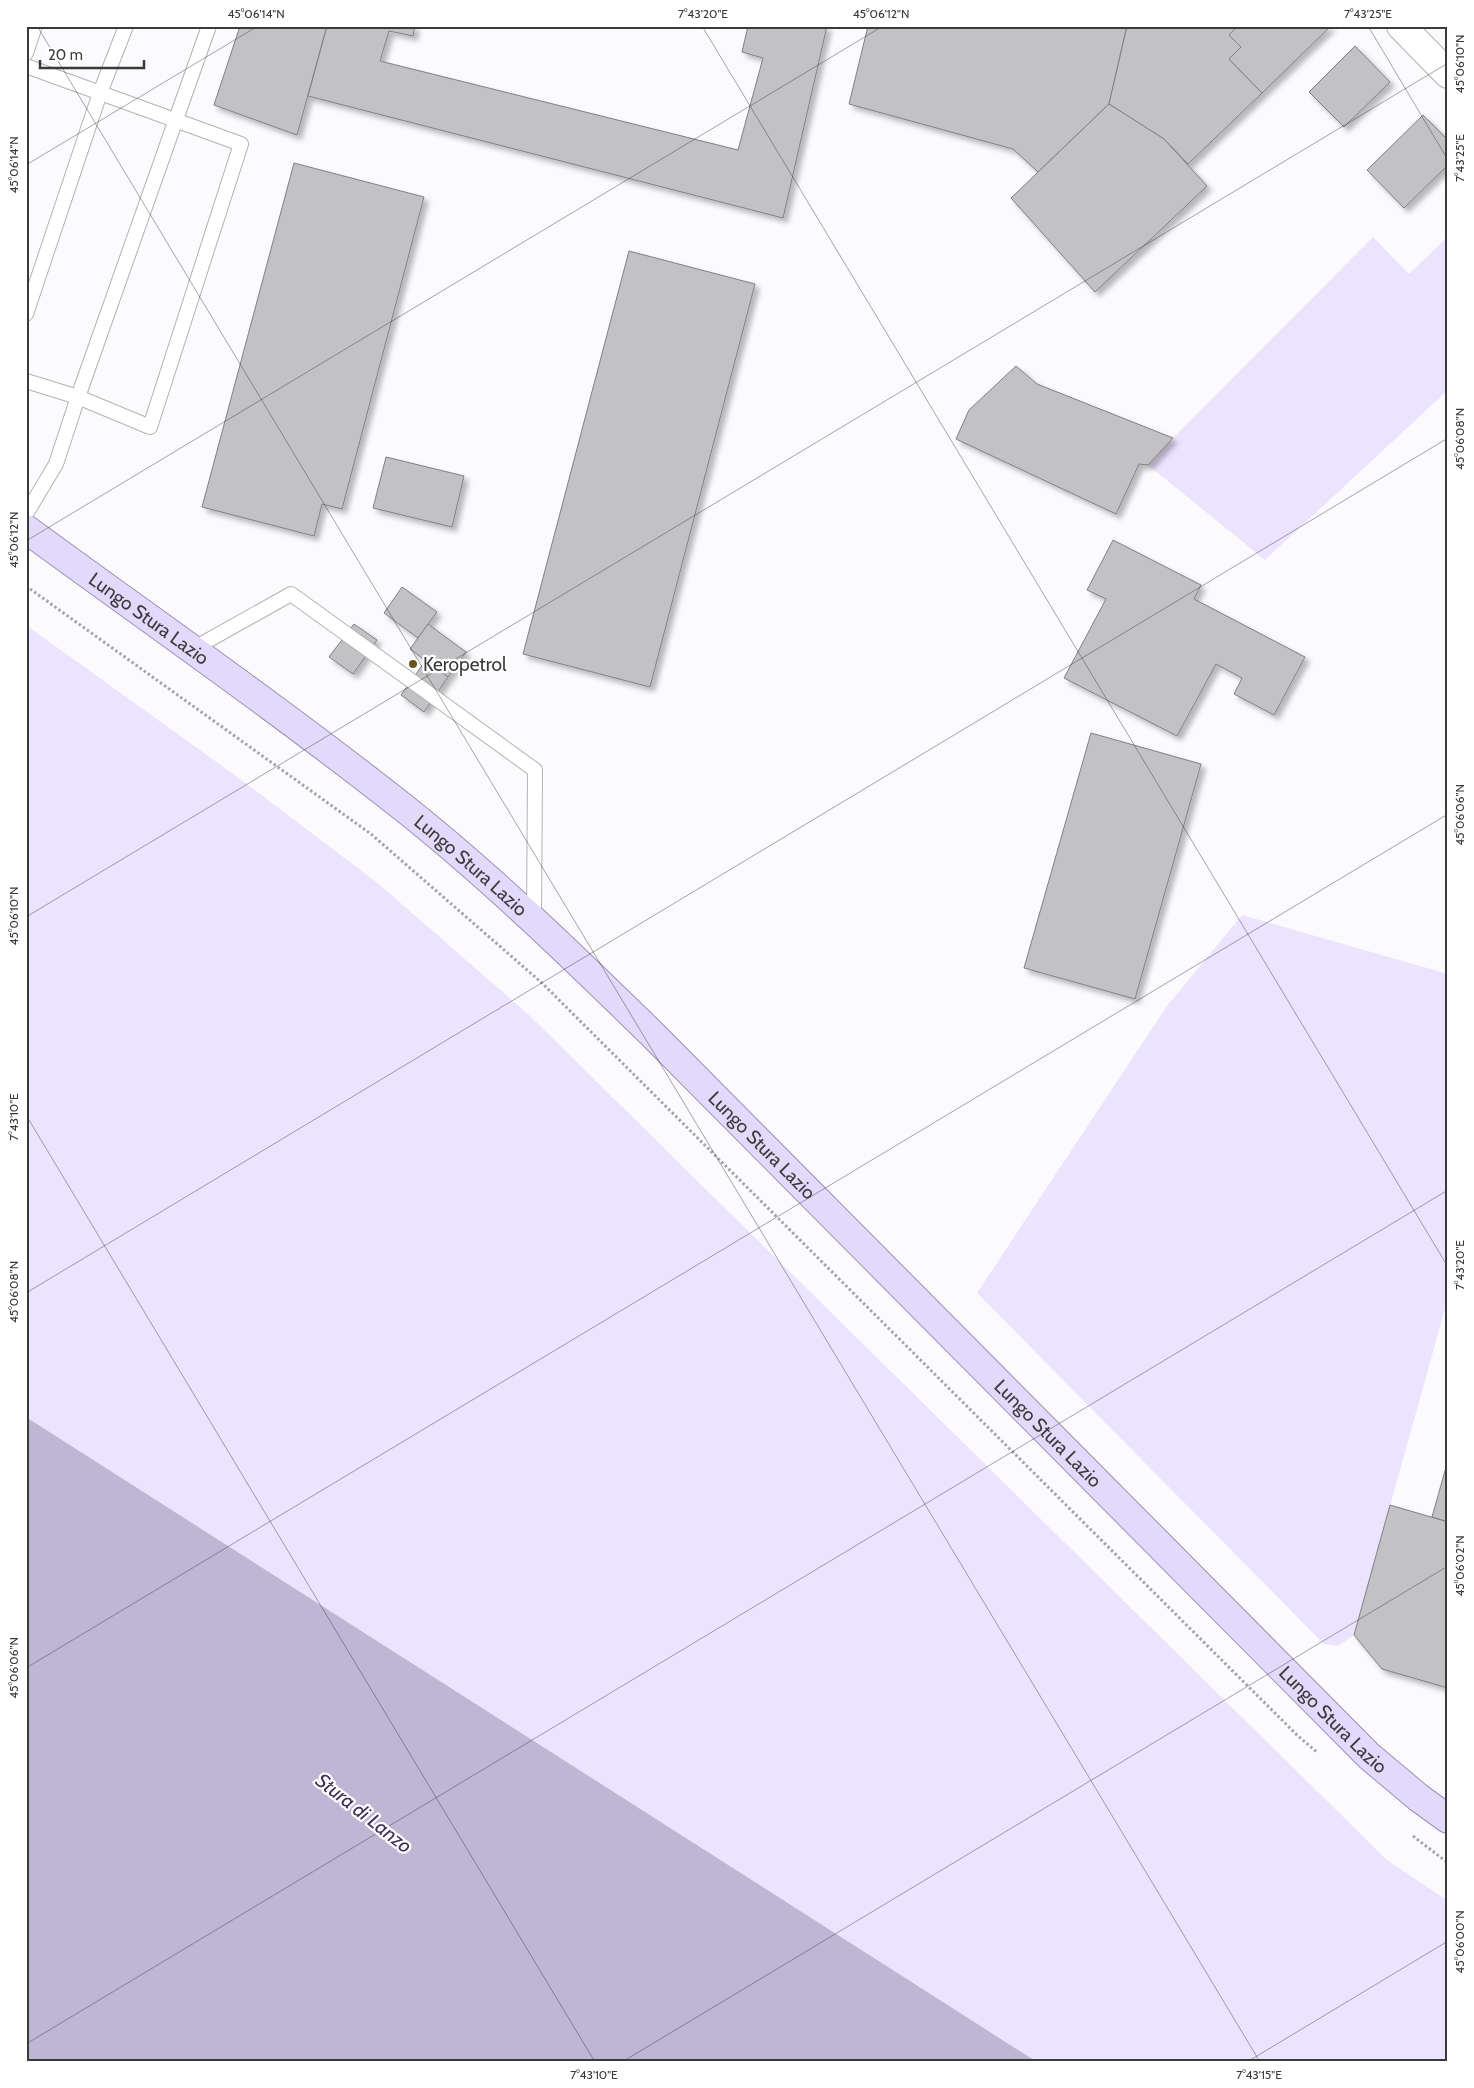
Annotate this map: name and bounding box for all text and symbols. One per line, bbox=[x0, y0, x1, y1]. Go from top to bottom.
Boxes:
text: 45°06'14"N bbox=[227, 6, 285, 21]
text: 7°43'20"E bbox=[678, 6, 728, 21]
text: 45°06'12"N bbox=[853, 6, 909, 21]
text: 7°43'25"E bbox=[1344, 6, 1392, 21]
text: 45°06'10"N bbox=[1452, 35, 1467, 93]
scale bar bbox=[40, 38, 144, 70]
text: 20 m bbox=[48, 46, 83, 64]
text: 7°43'25"E bbox=[1452, 134, 1467, 182]
text: 45°06'14"N bbox=[6, 136, 21, 194]
text: 45°06'08"N bbox=[1452, 408, 1467, 470]
text: 45°06'12"N bbox=[6, 512, 21, 568]
street label: Lungo Stura Lazio bbox=[85, 567, 214, 669]
place label: Keropetrol bbox=[423, 653, 507, 676]
marker: Keropetrol bbox=[407, 658, 419, 670]
text: 45°06'06"N bbox=[1452, 784, 1467, 846]
street label: Lungo Stura Lazio bbox=[410, 810, 533, 921]
text: 45°06'10"N bbox=[6, 887, 21, 945]
street label: Lungo Stura Lazio bbox=[704, 1086, 821, 1204]
text: 7°43'10"E bbox=[6, 1093, 21, 1141]
text: 7°43'20"E bbox=[1452, 1240, 1467, 1290]
text: 45°06'08"N bbox=[6, 1261, 21, 1323]
street label: Lungo Stura Lazio bbox=[990, 1374, 1107, 1492]
text: 45°06'02"N bbox=[1452, 1535, 1467, 1597]
text: 45°06'06"N bbox=[6, 1637, 21, 1699]
street label: Lungo Stura Lazio bbox=[1275, 1661, 1392, 1778]
water label: Stura di Lanzo bbox=[311, 1768, 417, 1858]
text: 45°06'00"N bbox=[1452, 1910, 1467, 1974]
text: 7°43'10"E bbox=[570, 2067, 618, 2082]
text: 7°43'15"E bbox=[1236, 2067, 1282, 2082]

